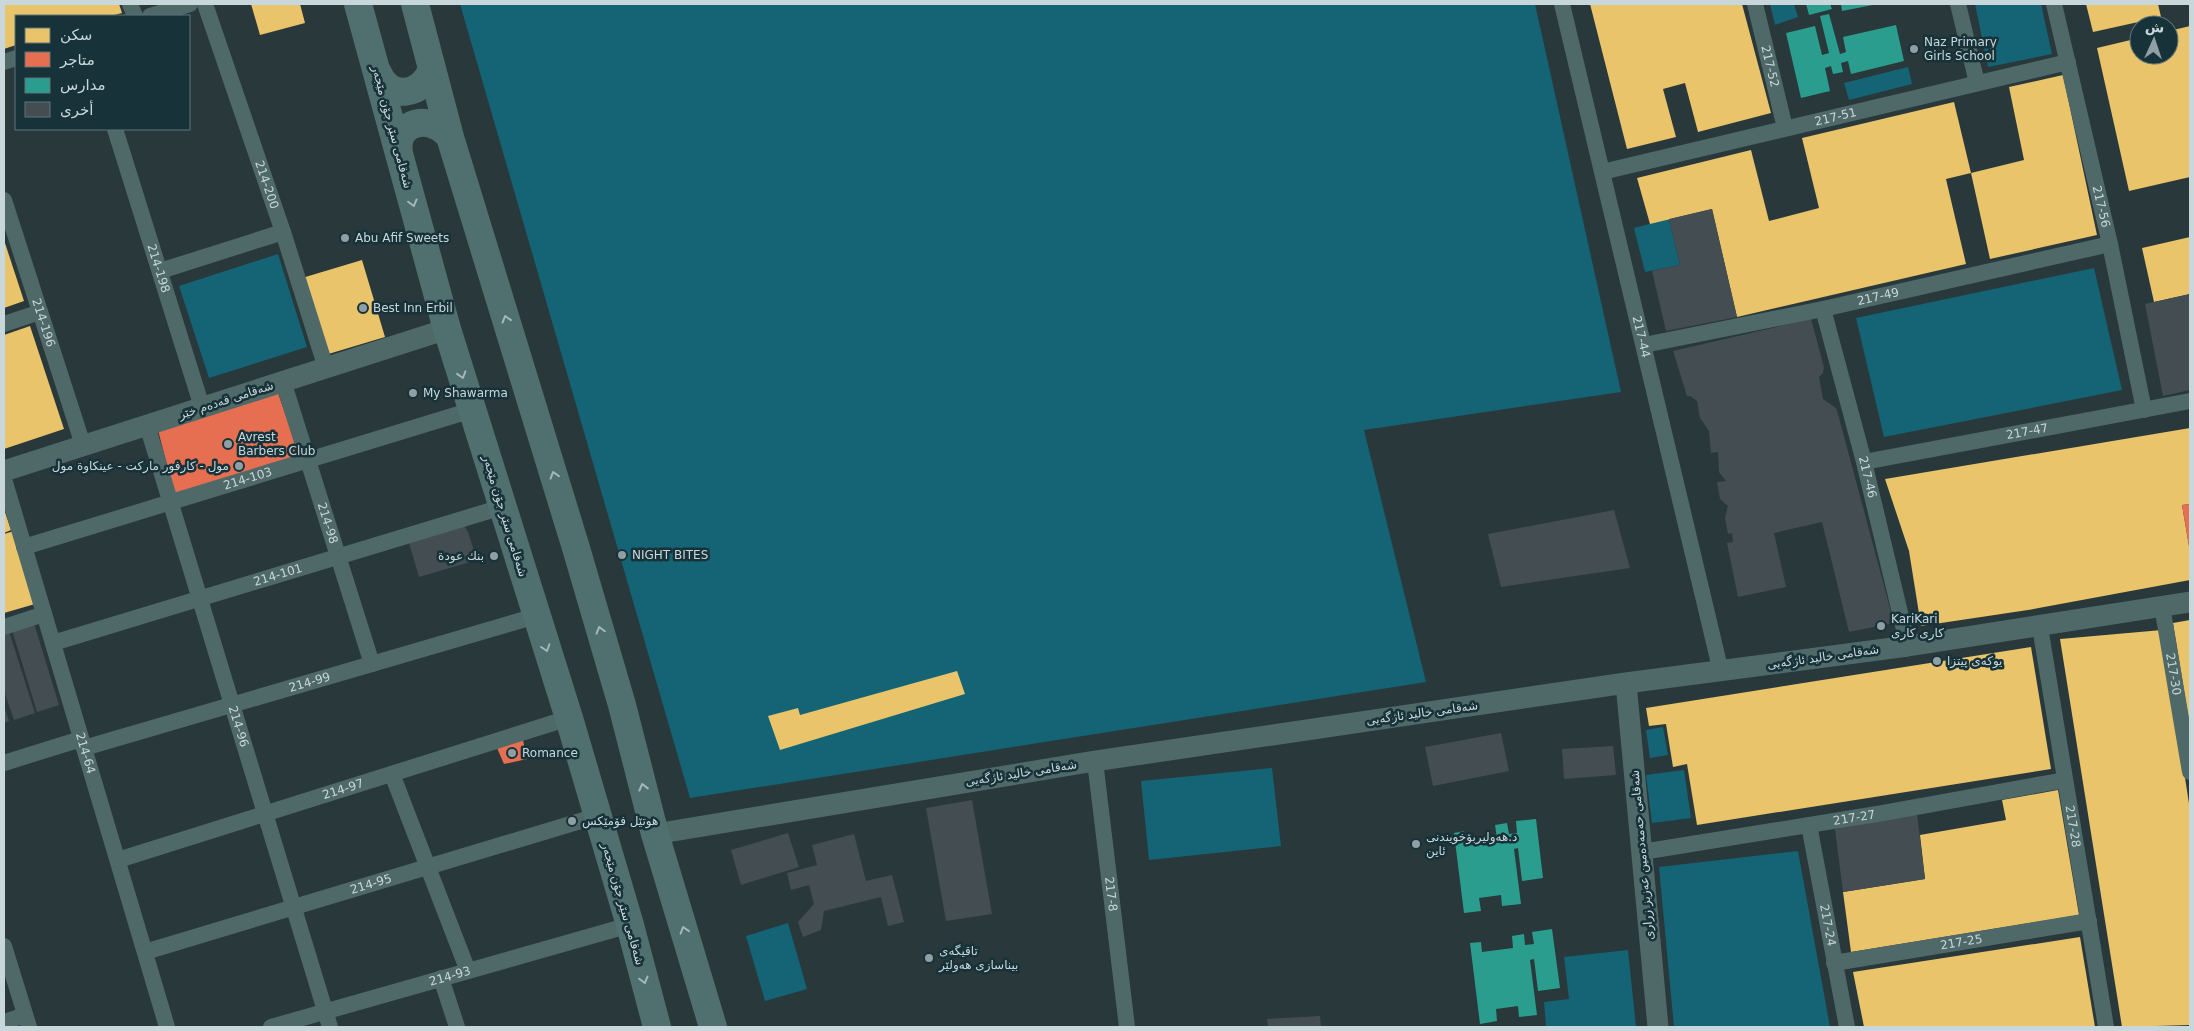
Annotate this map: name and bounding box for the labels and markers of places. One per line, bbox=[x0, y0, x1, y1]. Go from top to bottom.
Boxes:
place label: Naz Primary Girls School bbox=[1924, 35, 1997, 63]
marker: Naz Primary Girls School bbox=[1908, 43, 1920, 55]
place label: Abu Afif Sweets bbox=[355, 231, 449, 245]
marker: Abu Afif Sweets bbox=[339, 232, 351, 244]
place label: Best Inn Erbil bbox=[373, 301, 453, 315]
marker: Best Inn Erbil bbox=[357, 302, 369, 314]
place label: My Shawarma bbox=[423, 386, 508, 400]
marker: My Shawarma bbox=[407, 387, 419, 399]
place label: Avrest Barbers Club bbox=[238, 430, 315, 458]
marker: Avrest Barbers Club bbox=[222, 438, 234, 450]
place label: مول - كارفور ماركت - عينكاوة مول bbox=[52, 459, 229, 474]
marker: مول - كارفور ماركت - عينكاوة مول bbox=[233, 460, 245, 472]
place label: NIGHT BITES bbox=[632, 548, 708, 562]
place label: بنك عودة bbox=[438, 549, 484, 564]
marker: NIGHT BITES bbox=[616, 549, 628, 561]
marker: بنك عودة bbox=[488, 550, 500, 562]
place label: KariKari کاری کاری bbox=[1891, 612, 1944, 641]
marker: KariKari کاری کاری bbox=[1875, 620, 1887, 632]
place label: یوکەی پیتزا bbox=[1947, 654, 2002, 669]
marker: یوکەی پیتزا bbox=[1931, 655, 1943, 667]
place label: Romance bbox=[522, 746, 578, 760]
marker: Romance bbox=[506, 747, 518, 759]
place label: هوتێل فۆمێکس bbox=[582, 814, 658, 829]
marker: هوتێل فۆمێکس bbox=[566, 815, 578, 827]
place label: د.هه‌ولیربۆخویندنی ئاین bbox=[1426, 830, 1517, 859]
marker: د.هه‌ولیربۆخویندنی ئاین bbox=[1410, 838, 1422, 850]
place label: تاقیگەی بیناسازی هەولێر bbox=[938, 944, 1018, 973]
marker: تاقیگەی بیناسازی هەولێر bbox=[923, 952, 935, 964]

